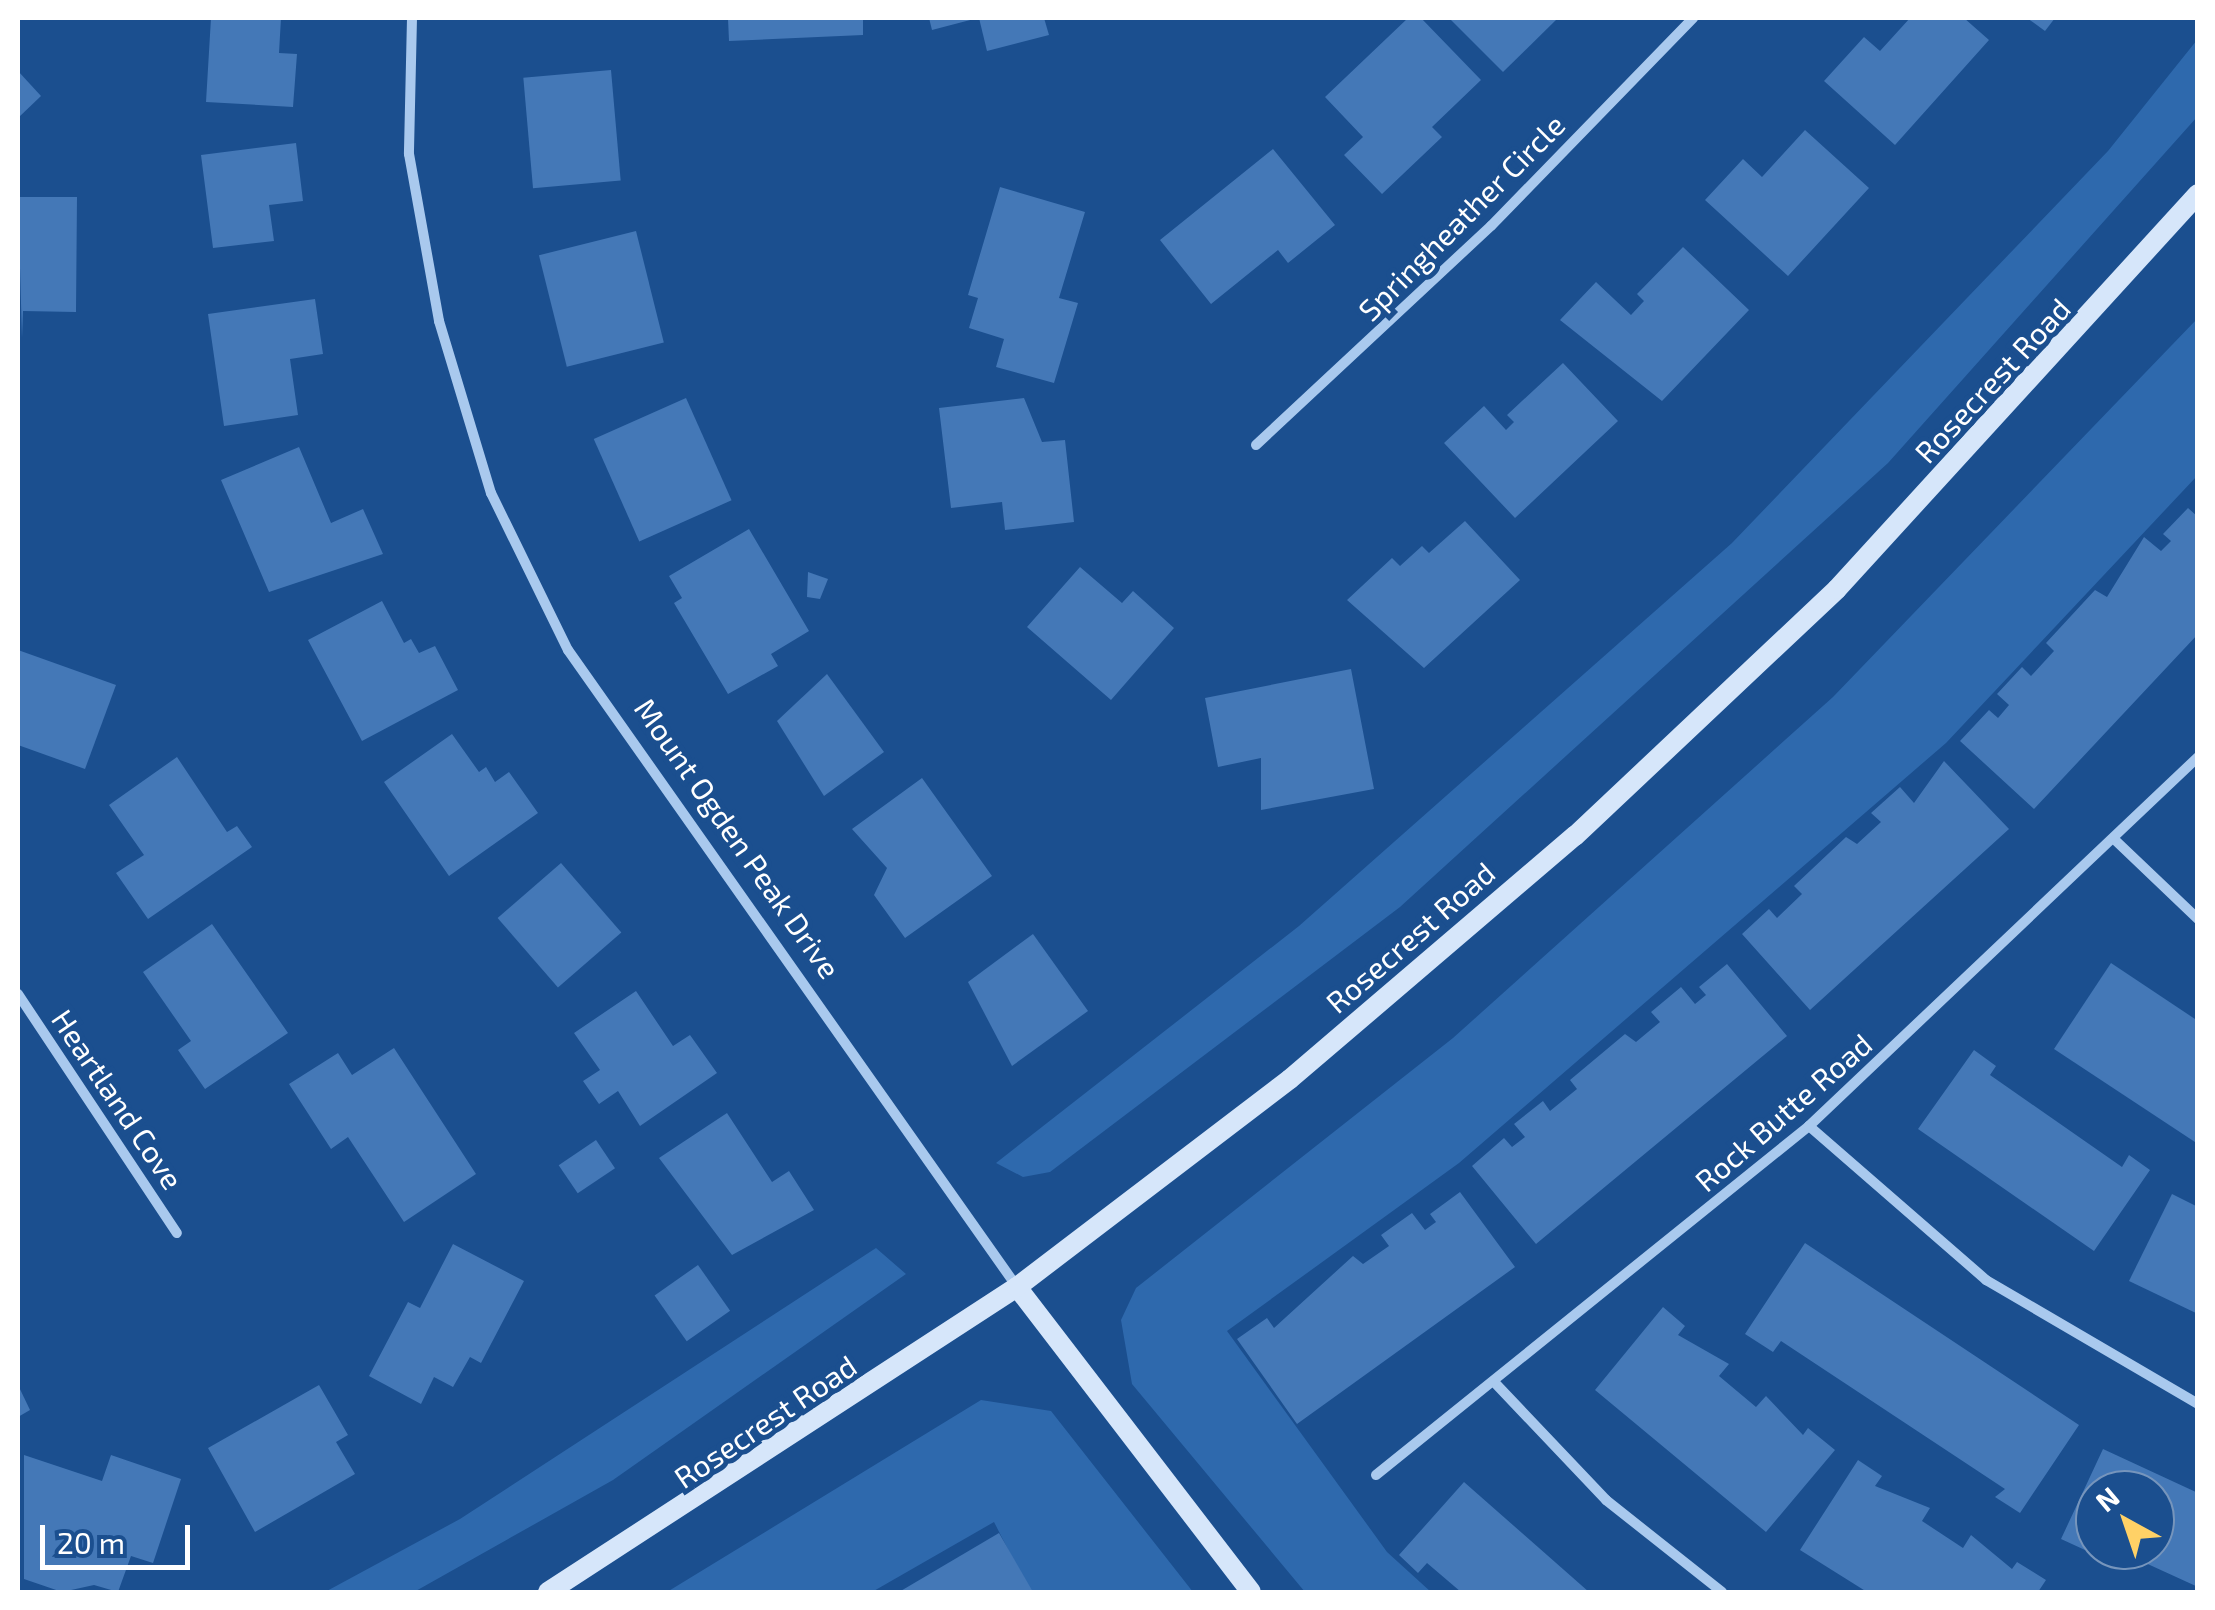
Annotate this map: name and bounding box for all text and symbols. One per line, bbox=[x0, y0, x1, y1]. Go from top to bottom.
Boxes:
street label: Springheather Circle bbox=[1350, 106, 1572, 328]
street label: Rosecrest Road bbox=[1907, 290, 2077, 470]
street label: Mount Ogden Peak Drive bbox=[628, 691, 848, 985]
street label: Rosecrest Road bbox=[1318, 854, 1502, 1020]
street label: Heartland Cove bbox=[45, 1002, 191, 1196]
street label: Rock Butte Road bbox=[1687, 1025, 1879, 1199]
street label: Rosecrest Road bbox=[667, 1347, 863, 1495]
north arrow bbox=[2075, 1470, 2175, 1570]
text: N bbox=[2088, 1479, 2126, 1518]
scale bar bbox=[45, 1505, 195, 1567]
text: 20 m bbox=[57, 1524, 125, 1560]

